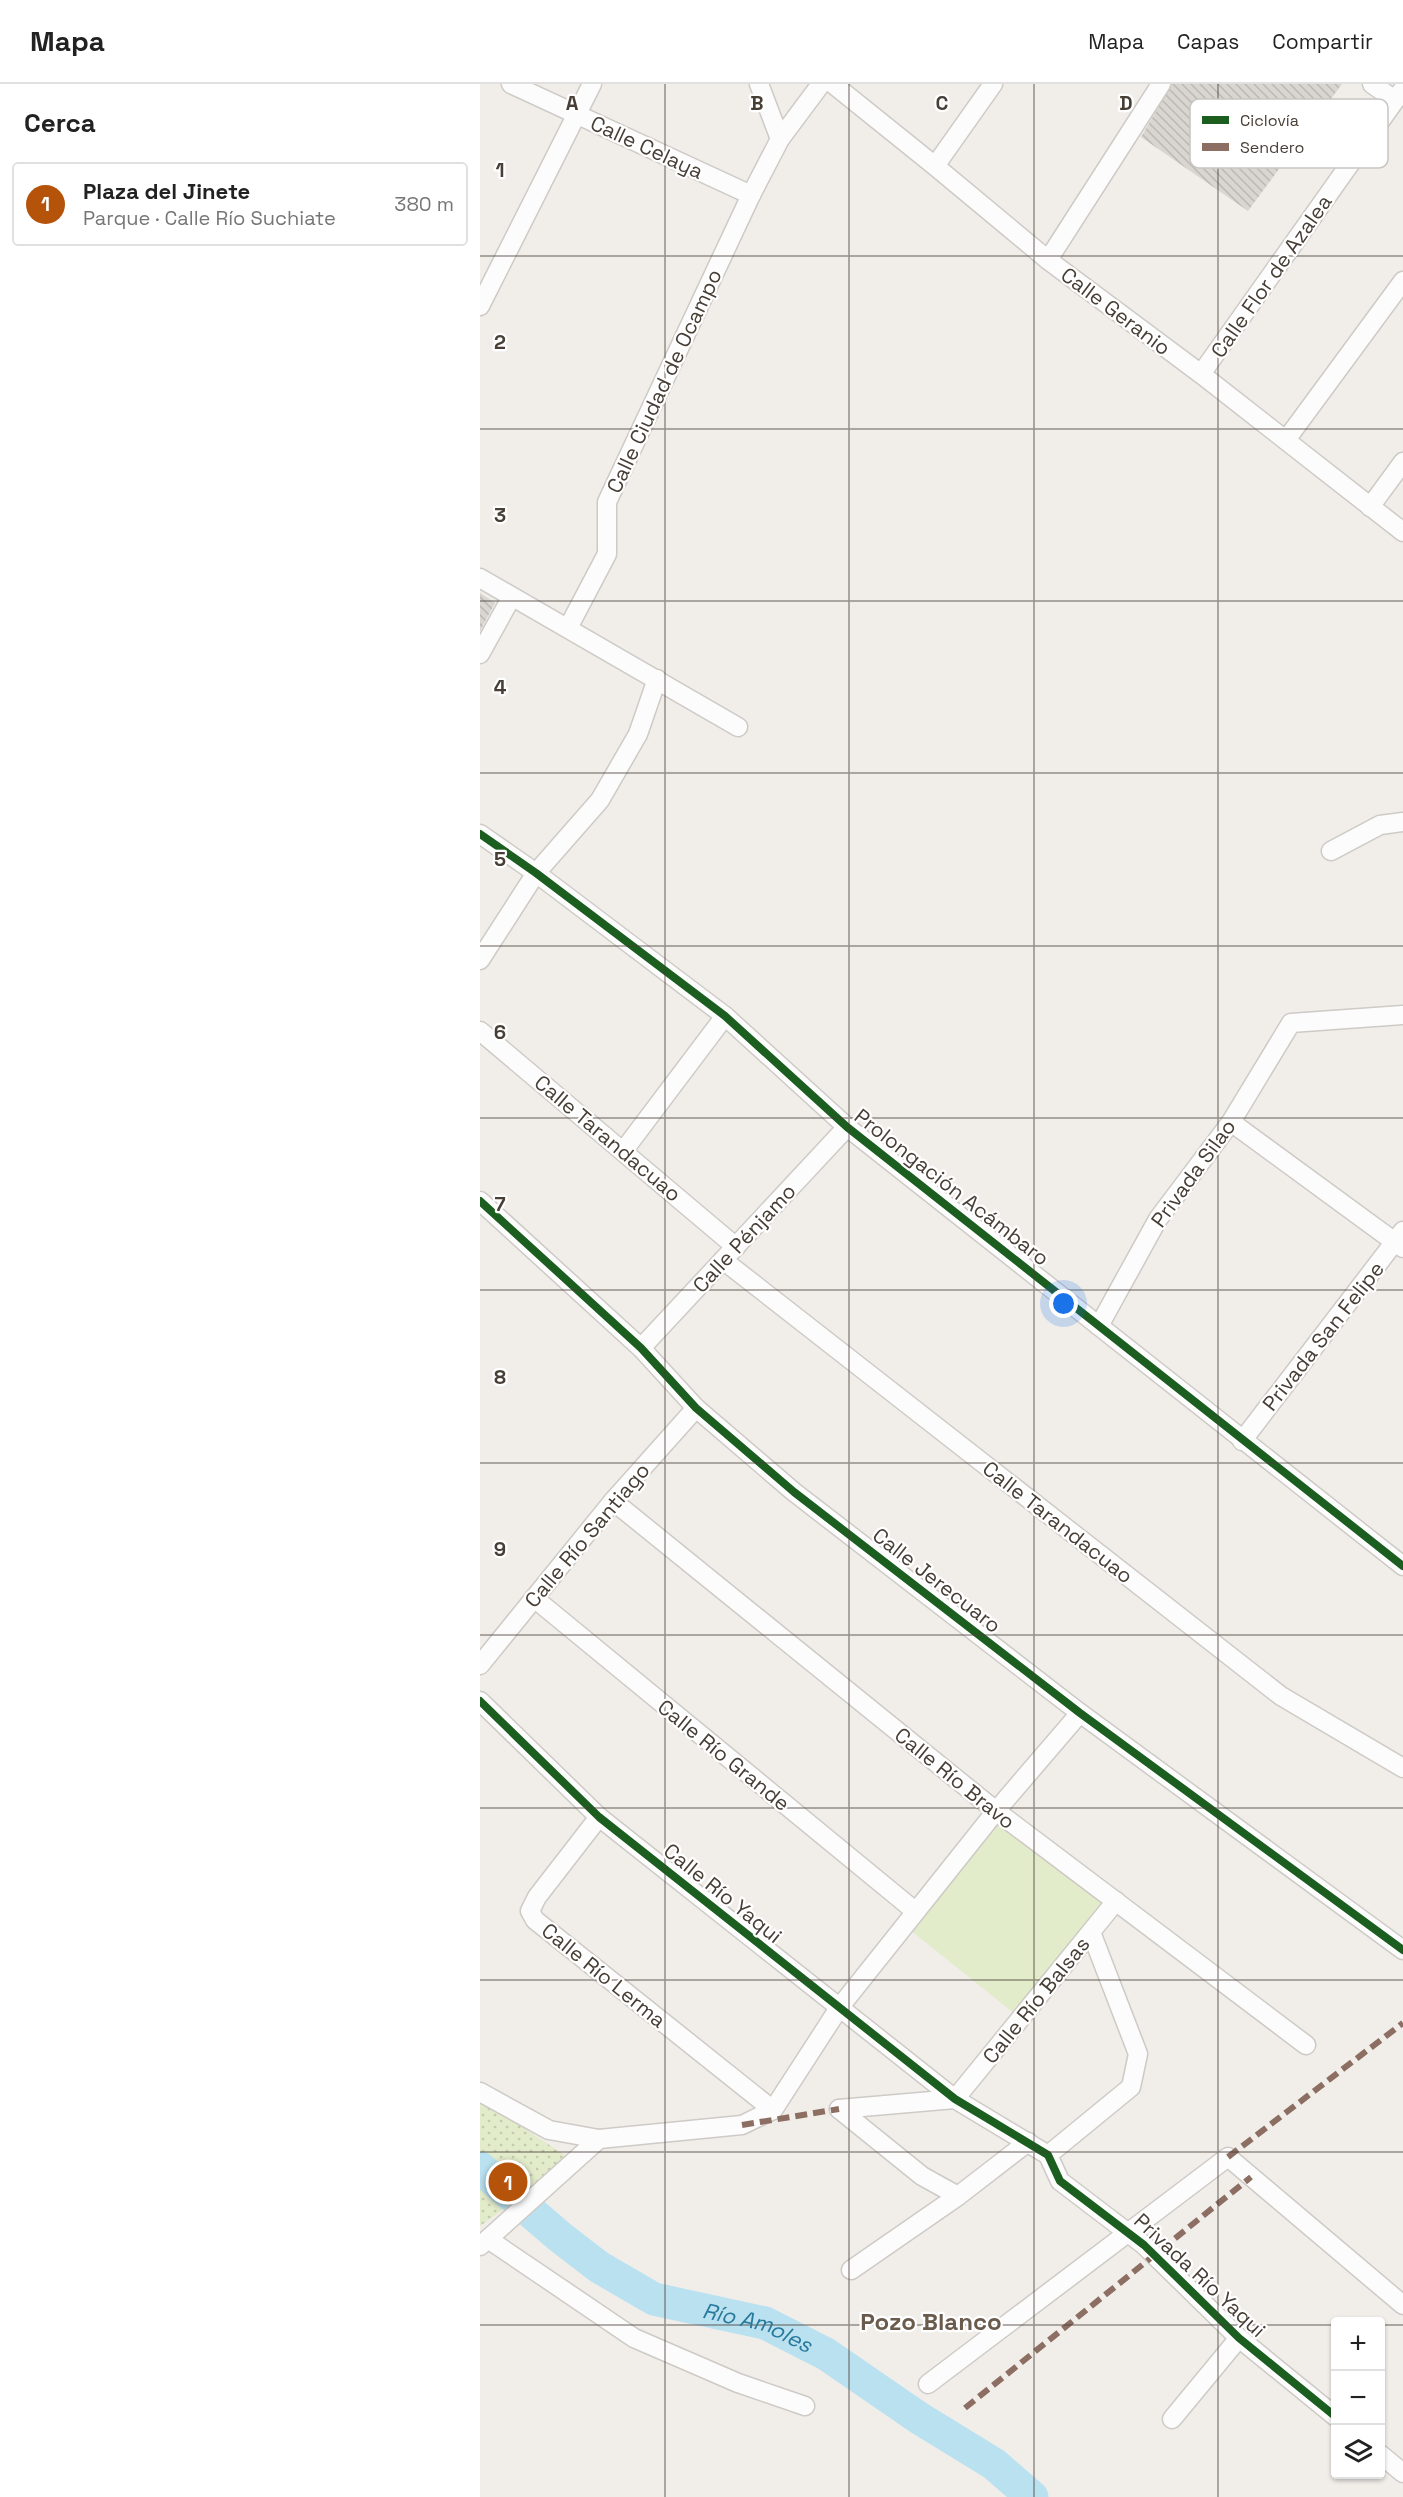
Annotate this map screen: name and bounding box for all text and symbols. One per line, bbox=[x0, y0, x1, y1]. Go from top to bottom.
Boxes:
text: Mapa bbox=[30, 23, 105, 59]
text: Mapa bbox=[1088, 28, 1144, 55]
text: Capas bbox=[1177, 28, 1239, 55]
text: Compartir bbox=[1272, 28, 1373, 55]
text: A bbox=[566, 90, 579, 116]
text: B bbox=[750, 90, 764, 116]
text: C bbox=[936, 90, 949, 116]
text: D bbox=[1119, 90, 1133, 116]
legend bbox=[1190, 99, 1388, 168]
text: Cerca bbox=[24, 106, 96, 140]
street label: Calle Celaya bbox=[586, 109, 708, 185]
text: Ciclovía bbox=[1240, 110, 1299, 131]
text: Sendero bbox=[1240, 137, 1305, 158]
text: 1 bbox=[495, 157, 505, 183]
text: Plaza del Jinete bbox=[83, 177, 250, 205]
street label: Calle Flor de Azalea bbox=[1204, 189, 1338, 363]
text: 1 bbox=[41, 191, 50, 217]
text: 380 m bbox=[394, 191, 454, 217]
text: Parque · Calle Río Suchiate bbox=[83, 205, 336, 231]
street label: Calle Geranio bbox=[1056, 261, 1176, 361]
street label: Calle Ciudad de Ocampo bbox=[600, 265, 728, 497]
text: 2 bbox=[494, 329, 506, 355]
text: 3 bbox=[494, 502, 506, 528]
text: 4 bbox=[494, 674, 507, 700]
text: 5 bbox=[494, 846, 506, 872]
text: 6 bbox=[494, 1019, 506, 1045]
street label: Calle Tarandacuao bbox=[529, 1069, 687, 1207]
street label: Prolongación Acámbaro bbox=[849, 1102, 1055, 1272]
street label: Privada Silao bbox=[1145, 1114, 1241, 1232]
street label: Calle Pénjamo bbox=[687, 1178, 801, 1298]
text: 7 bbox=[494, 1191, 506, 1217]
street label: Privada San Felipe bbox=[1256, 1256, 1390, 1416]
your location bbox=[1049, 1289, 1078, 1318]
text: 8 bbox=[494, 1364, 506, 1390]
street label: Calle Tarandacuao bbox=[977, 1455, 1139, 1589]
street label: Calle Río Santiago bbox=[518, 1457, 656, 1613]
street label: Calle Jerecuaro bbox=[867, 1521, 1007, 1639]
text: 9 bbox=[494, 1536, 506, 1562]
street label: Calle Río Grande bbox=[652, 1693, 796, 1817]
street label: Calle Río Bravo bbox=[889, 1721, 1021, 1835]
street label: Calle Río Yaqui bbox=[658, 1837, 788, 1949]
street label: Calle Río Lerma bbox=[536, 1917, 672, 2033]
street label: Calle Río Balsas bbox=[977, 1931, 1095, 2069]
pin: 1 bbox=[489, 2160, 528, 2204]
street label: Privada Río Yaqui bbox=[1128, 2207, 1272, 2343]
water label: Río Amoles bbox=[700, 2296, 818, 2359]
district label: Pozo Blanco bbox=[860, 2306, 1002, 2337]
map controls bbox=[1331, 2317, 1385, 2479]
button: + bbox=[1331, 2317, 1385, 2371]
button: − bbox=[1331, 2371, 1385, 2425]
button: layers bbox=[1331, 2425, 1385, 2479]

